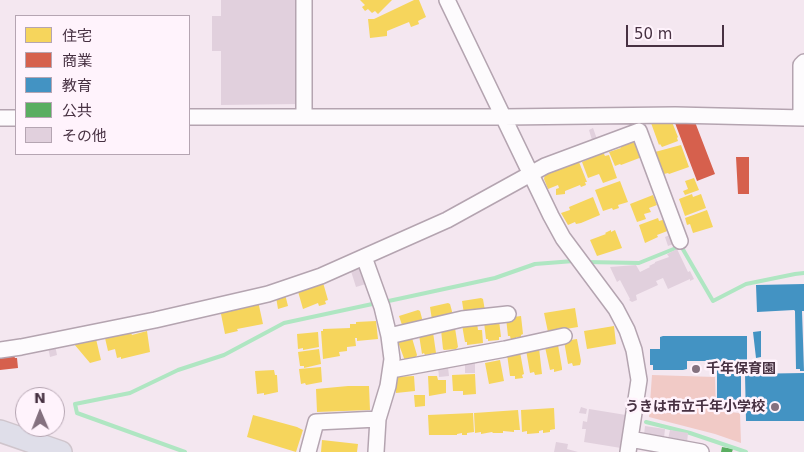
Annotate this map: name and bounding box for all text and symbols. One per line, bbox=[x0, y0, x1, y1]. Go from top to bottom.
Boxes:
legend bbox=[15, 15, 190, 155]
scale bar bbox=[629, 15, 726, 47]
text: 50 m bbox=[634, 25, 672, 43]
text: 住宅 bbox=[62, 27, 92, 45]
text: 商業 bbox=[62, 52, 92, 70]
text: 教育 bbox=[62, 77, 92, 95]
text: 公共 bbox=[62, 102, 92, 120]
text: その他 bbox=[62, 127, 107, 145]
place label: 千年保育園 bbox=[706, 361, 776, 377]
marker: 千年保育園 bbox=[690, 363, 702, 375]
north arrow bbox=[15, 387, 65, 437]
text: N bbox=[34, 390, 46, 406]
place label: うきは市立千年小学校 bbox=[625, 399, 765, 415]
marker: うきは市立千年小学校 bbox=[769, 401, 781, 413]

